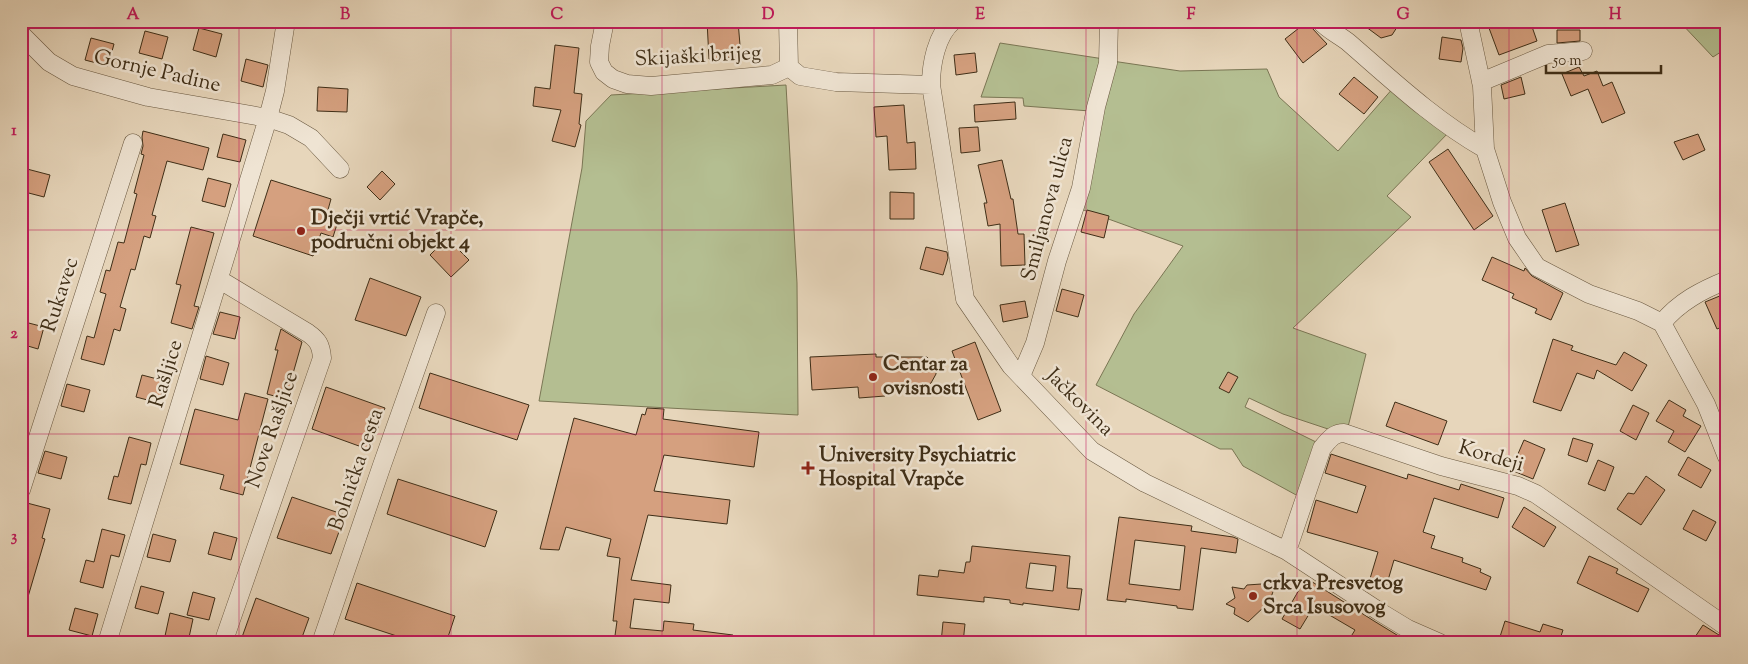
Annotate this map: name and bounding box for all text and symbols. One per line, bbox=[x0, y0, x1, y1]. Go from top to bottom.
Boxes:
text: A bbox=[127, 4, 140, 27]
text: B bbox=[340, 4, 350, 27]
text: C bbox=[551, 4, 564, 27]
text: D bbox=[762, 4, 775, 27]
text: E bbox=[975, 4, 985, 27]
text: F bbox=[1187, 4, 1196, 27]
text: G bbox=[1396, 4, 1410, 27]
text: H bbox=[1609, 4, 1622, 27]
street label: Skijaški brijeg bbox=[634, 39, 762, 75]
scale bar bbox=[1546, 42, 1660, 74]
street label: Gornje Padine bbox=[91, 43, 223, 101]
text: 50 m bbox=[1552, 51, 1582, 72]
text: 1 bbox=[11, 120, 17, 143]
street label: Smiljanova ulica bbox=[1014, 133, 1082, 284]
place label: Dječji vrtić Vrapče, područni objekt 4 bbox=[311, 204, 483, 258]
marker: Dječji vrtić Vrapče, područni objekt 4 bbox=[295, 225, 307, 237]
street label: Rukavec bbox=[35, 254, 87, 336]
text: 2 bbox=[10, 323, 18, 346]
street label: Rašljice bbox=[142, 336, 192, 412]
place label: Centar za ovisnosti bbox=[883, 350, 968, 404]
street label: Jačkovina bbox=[1037, 361, 1120, 444]
street label: Nove Rašljice bbox=[239, 368, 307, 492]
marker: Centar za ovisnosti bbox=[867, 371, 879, 383]
street label: Bolnička cesta bbox=[322, 404, 392, 535]
street label: Kordeji bbox=[1455, 433, 1527, 481]
place label: University Psychiatric Hospital Vrapče bbox=[819, 441, 1017, 495]
marker: University Psychiatric Hospital Vrapče bbox=[801, 461, 815, 475]
text: 3 bbox=[11, 526, 18, 549]
place label: crkva Presvetog Srca Isusovog bbox=[1263, 569, 1404, 623]
marker: crkva Presvetog Srca Isusovog bbox=[1247, 590, 1259, 602]

